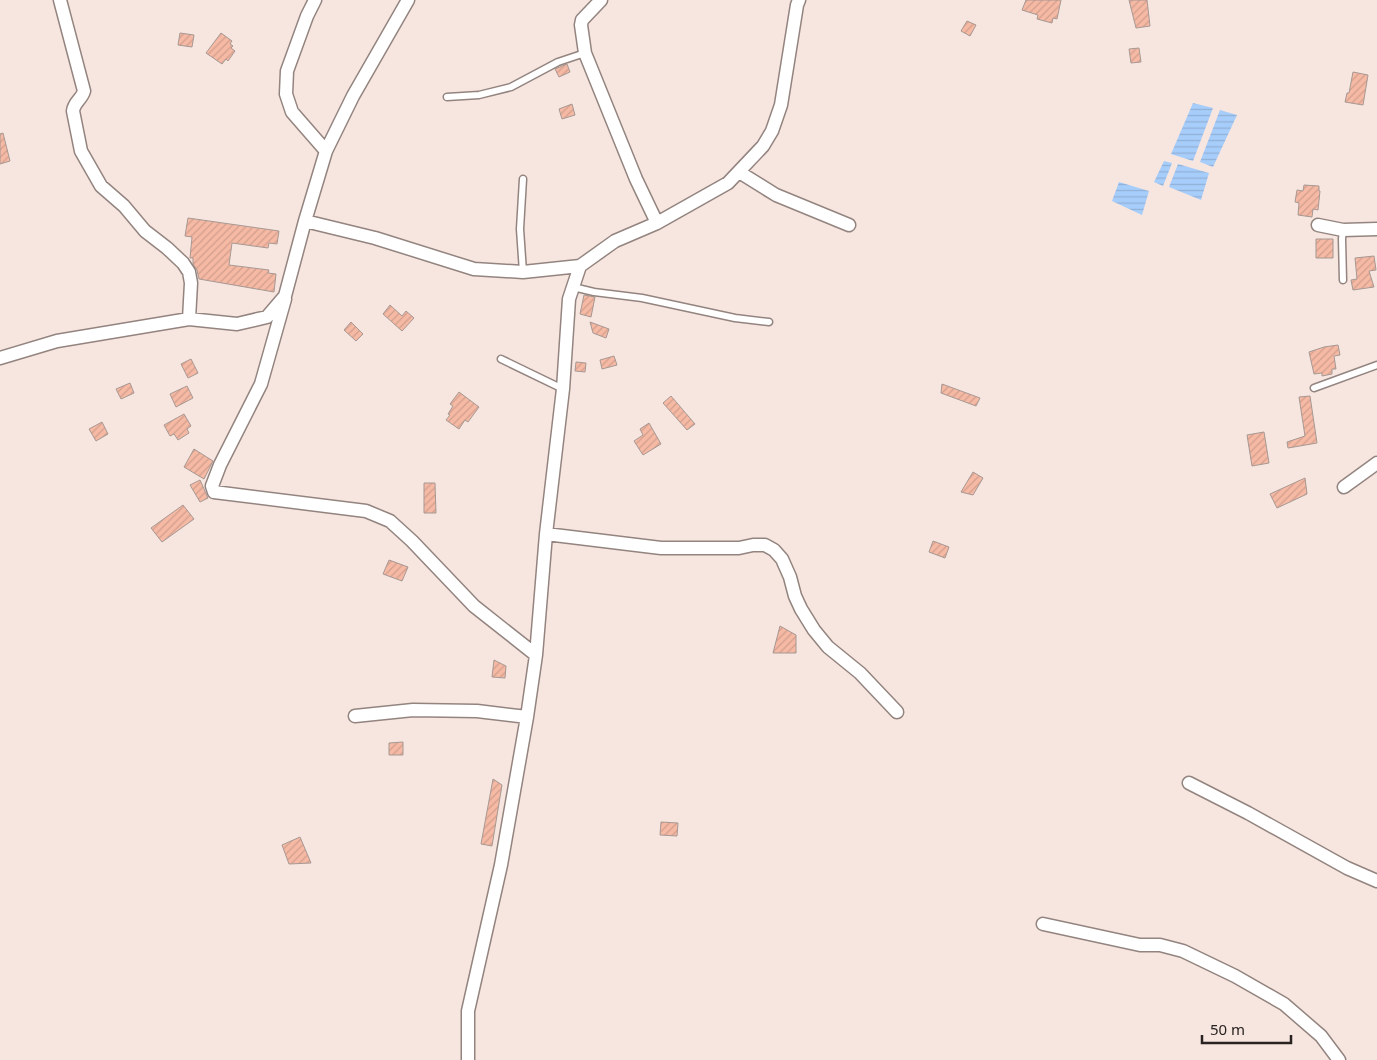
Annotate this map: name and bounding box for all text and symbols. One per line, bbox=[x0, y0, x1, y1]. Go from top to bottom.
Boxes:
scale bar bbox=[1202, 1012, 1291, 1044]
text: 50 m bbox=[1210, 1019, 1245, 1039]

